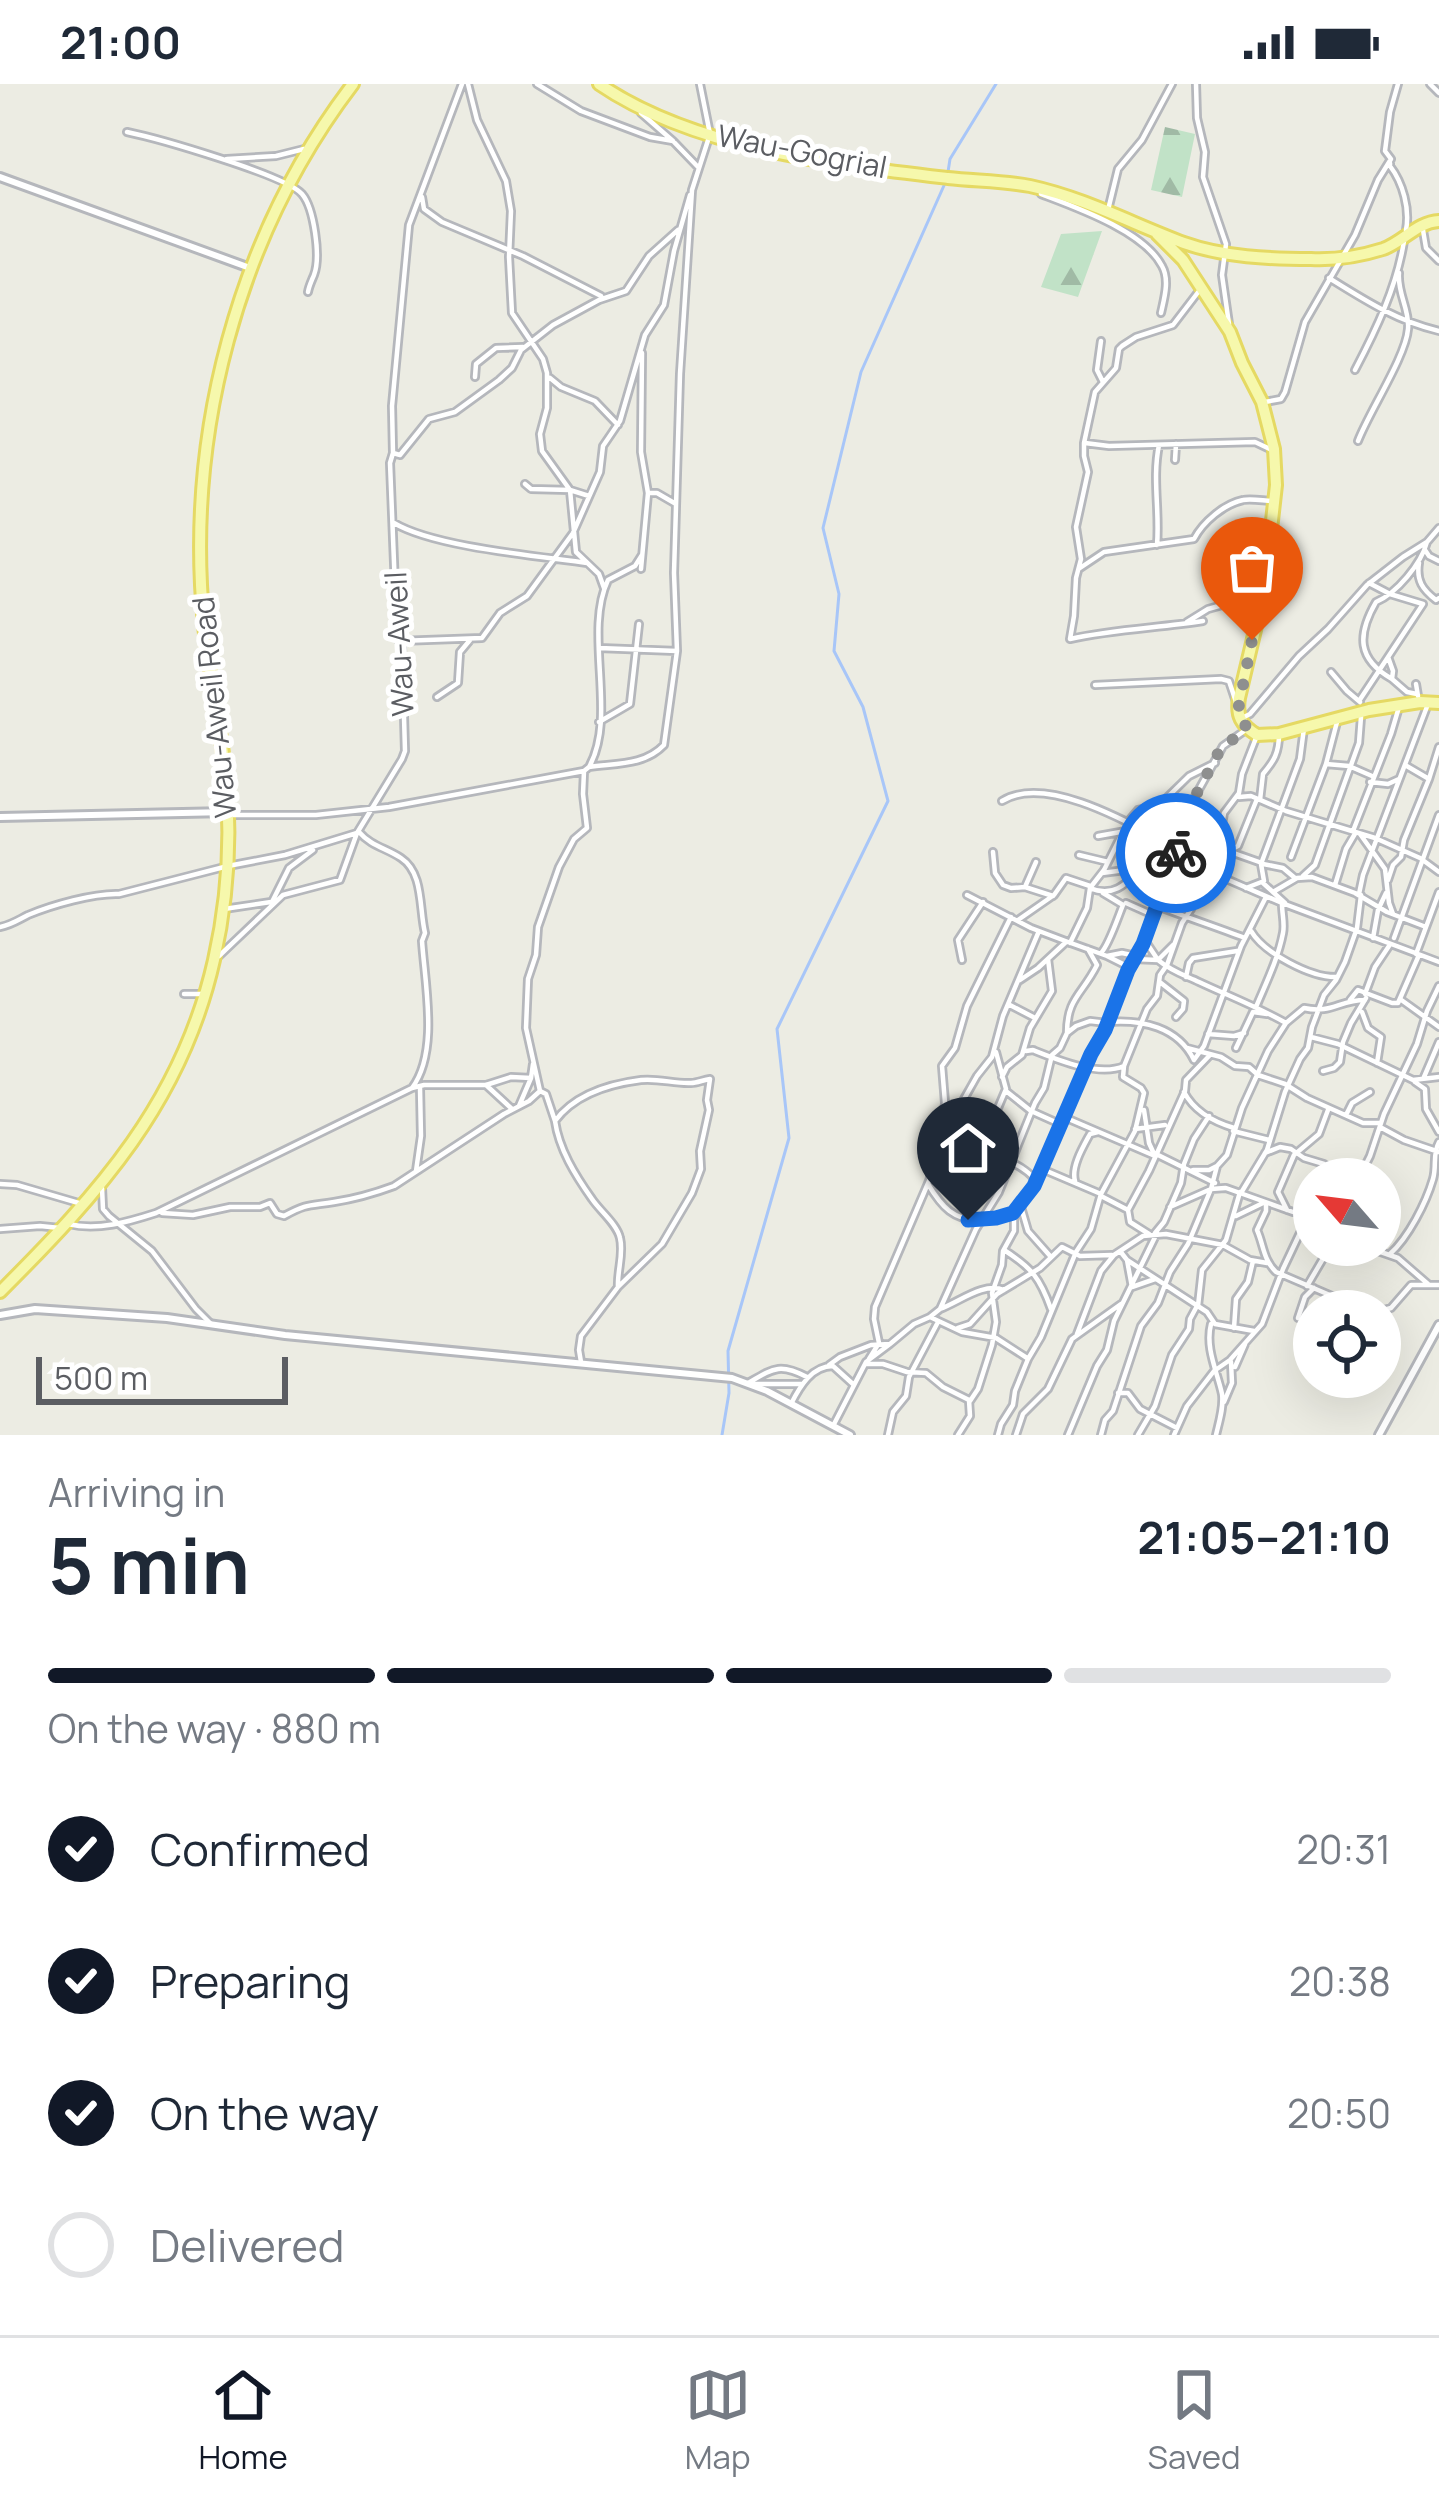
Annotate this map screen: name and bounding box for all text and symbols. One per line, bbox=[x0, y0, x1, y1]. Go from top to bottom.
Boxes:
text: 21:00 bbox=[60, 11, 181, 73]
street label: Wau-Gogrial bbox=[714, 114, 891, 187]
pin bbox=[1201, 517, 1303, 640]
icon: bag bbox=[1219, 535, 1285, 601]
street label: Wau-Aweil bbox=[374, 571, 423, 718]
street label: Wau-Aweil Road bbox=[182, 595, 246, 820]
courier bbox=[1116, 793, 1236, 913]
icon: bike bbox=[1143, 820, 1209, 886]
pin bbox=[917, 1097, 1019, 1220]
icon: home bbox=[935, 1115, 1001, 1181]
north arrow bbox=[1293, 1158, 1401, 1266]
map controls bbox=[1293, 1158, 1401, 1398]
button: locate bbox=[1293, 1290, 1401, 1398]
scale bar bbox=[36, 1351, 288, 1404]
text: 500 m bbox=[54, 1355, 148, 1400]
text: Arriving in bbox=[48, 1465, 225, 1519]
text: 21:05–21:10 bbox=[1138, 1506, 1391, 1568]
text: 5 min bbox=[48, 1511, 250, 1617]
text: On the way · 880 m bbox=[48, 1701, 381, 1755]
icon: check bbox=[48, 1816, 114, 1882]
text: Confirmed bbox=[150, 1818, 370, 1880]
text: 20:31 bbox=[1297, 1822, 1391, 1876]
icon: check bbox=[48, 1948, 114, 2014]
text: Preparing bbox=[150, 1950, 350, 2012]
text: 20:38 bbox=[1289, 1954, 1391, 2008]
icon: check bbox=[48, 2080, 114, 2146]
text: On the way bbox=[150, 2082, 379, 2144]
text: 20:50 bbox=[1287, 2086, 1391, 2140]
text: Delivered bbox=[150, 2214, 345, 2276]
tab: Home bbox=[198, 2362, 288, 2479]
tab: Map bbox=[685, 2362, 751, 2479]
tab: Saved bbox=[1148, 2362, 1241, 2479]

